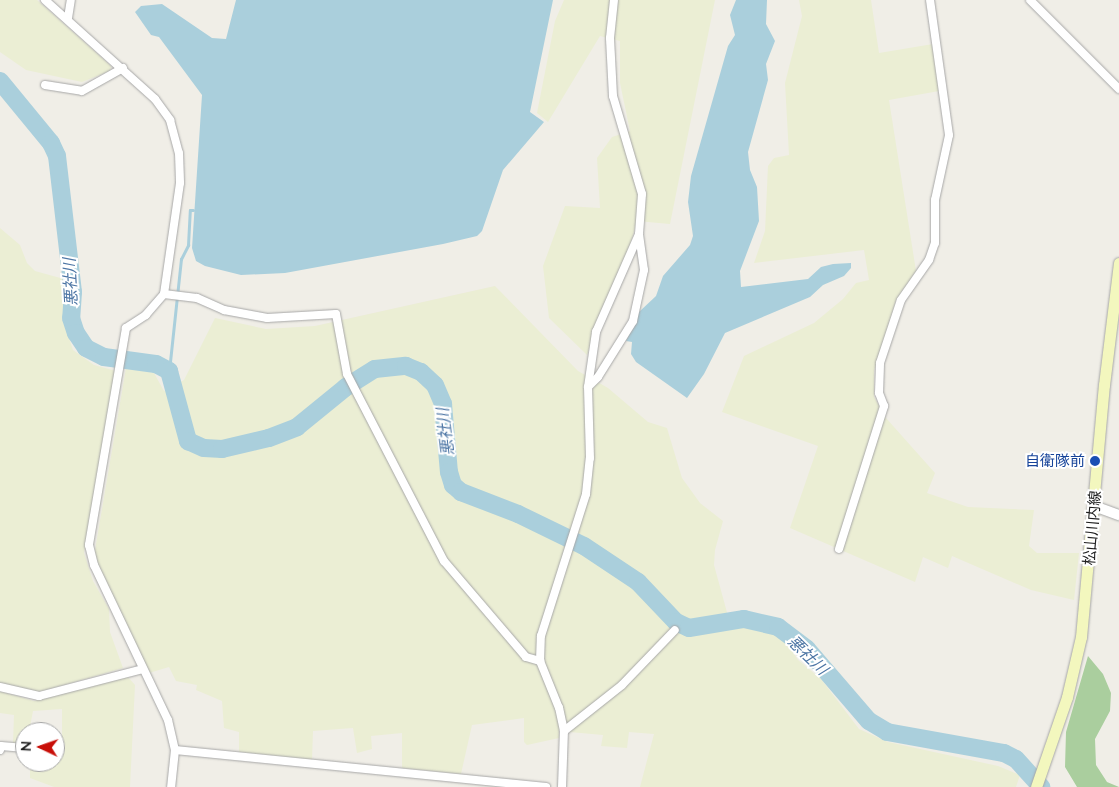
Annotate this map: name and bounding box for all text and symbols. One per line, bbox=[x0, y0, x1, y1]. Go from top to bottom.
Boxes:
water label: 悪社川 bbox=[59, 258, 81, 306]
water label: 悪社川 bbox=[433, 407, 457, 457]
place label: 自衛隊前 bbox=[1025, 452, 1085, 470]
marker: 自衛隊前 bbox=[1089, 455, 1101, 467]
street label: 松山川内線 bbox=[1080, 490, 1104, 566]
water label: 悪社川 bbox=[784, 631, 832, 679]
north arrow bbox=[15, 722, 65, 772]
text: N bbox=[17, 741, 35, 752]

